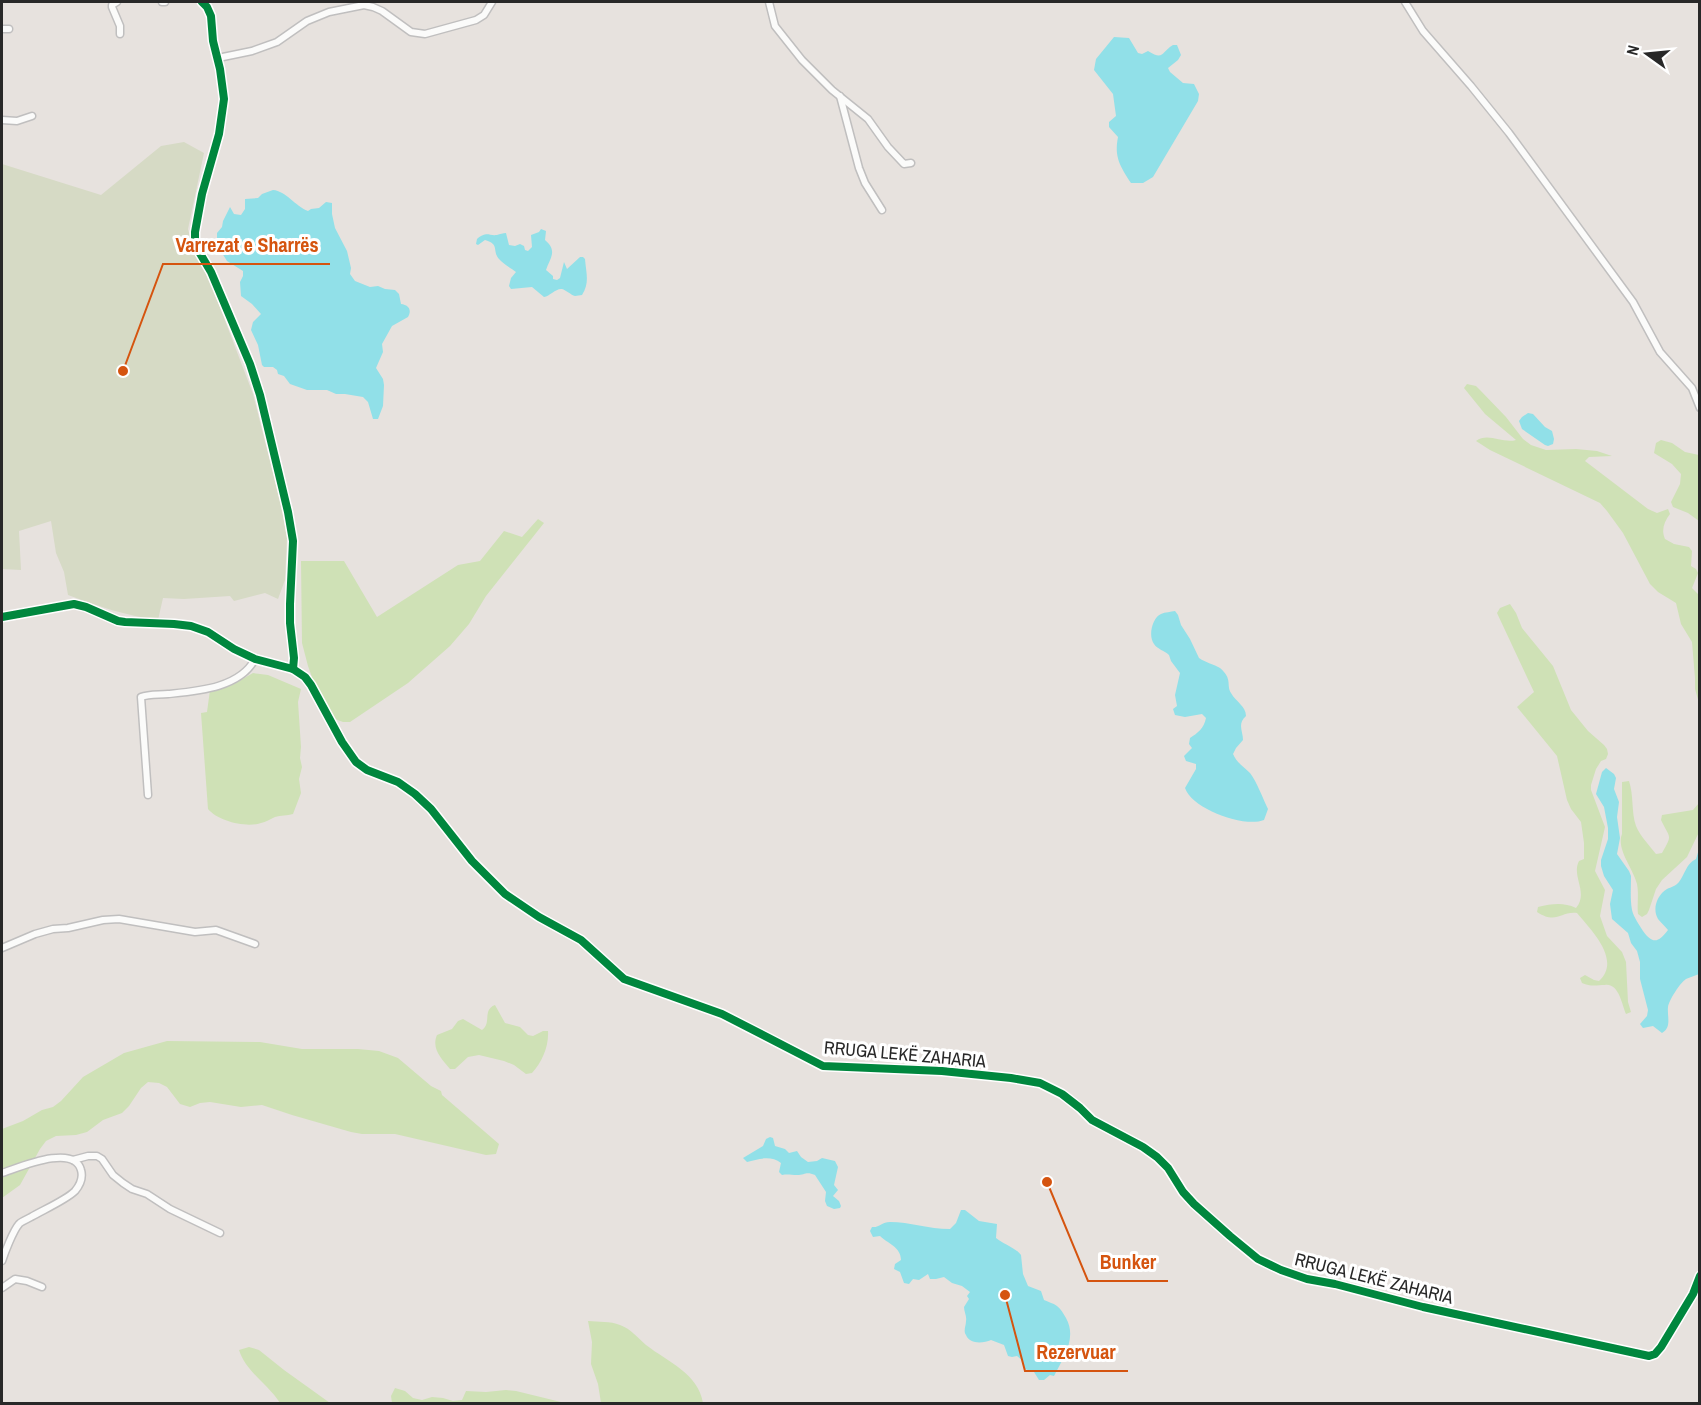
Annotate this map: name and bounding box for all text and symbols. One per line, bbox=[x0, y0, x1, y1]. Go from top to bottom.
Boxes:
north arrow bbox=[1617, 24, 1677, 84]
text: N bbox=[1621, 43, 1644, 58]
callout: Varrezat e Sharrës bbox=[163, 226, 330, 264]
text: Varrezat e Sharrës bbox=[175, 231, 319, 258]
street label: RRUGA LEKË ZAHARIA bbox=[823, 1034, 987, 1074]
callout: Bunker bbox=[1088, 1243, 1168, 1281]
street label: RRUGA LEKË ZAHARIA bbox=[1292, 1246, 1456, 1310]
text: Bunker bbox=[1100, 1248, 1157, 1275]
callout: Rezervuar bbox=[1025, 1333, 1128, 1371]
text: Rezervuar bbox=[1036, 1338, 1116, 1365]

